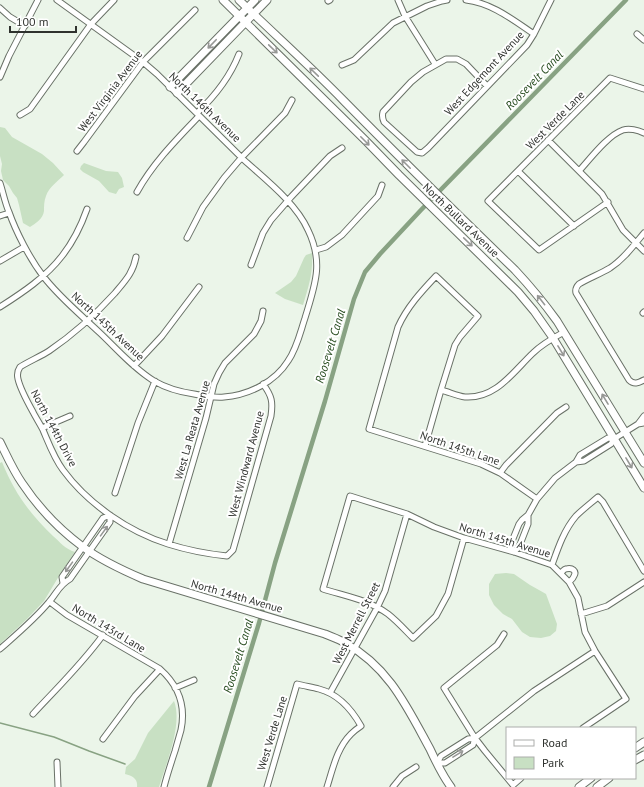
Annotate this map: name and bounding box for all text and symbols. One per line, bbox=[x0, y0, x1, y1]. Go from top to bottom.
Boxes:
scale bar bbox=[10, 8, 76, 34]
text: 100 m bbox=[16, 14, 49, 29]
street label: West Edgemont Avenue bbox=[441, 28, 527, 118]
one-way arrow bbox=[207, 39, 217, 49]
one-way arrow bbox=[268, 45, 278, 54]
street label: West Virginia Avenue bbox=[75, 47, 145, 134]
water label: Roosevelt Canal bbox=[502, 47, 567, 113]
one-way arrow bbox=[309, 67, 319, 77]
street label: North 146th Avenue bbox=[166, 69, 244, 145]
street label: West Verde Lane bbox=[523, 87, 588, 152]
one-way arrow bbox=[360, 136, 370, 146]
one-way arrow bbox=[401, 159, 411, 169]
street label: North Bullard Avenue bbox=[420, 180, 502, 260]
one-way arrow bbox=[463, 237, 473, 247]
street label: North 145th Avenue bbox=[69, 289, 148, 364]
one-way arrow bbox=[537, 294, 546, 305]
water label: Roosevelt Canal bbox=[312, 306, 349, 385]
one-way arrow bbox=[557, 345, 565, 357]
street label: West La Reata Avenue bbox=[171, 378, 213, 481]
street label: North 144th Drive bbox=[28, 387, 80, 469]
one-way arrow bbox=[601, 394, 609, 405]
street label: West Windward Avenue bbox=[225, 409, 267, 519]
street label: North 145th Lane bbox=[418, 428, 502, 468]
one-way arrow bbox=[625, 457, 633, 468]
street label: North 145th Avenue bbox=[458, 519, 553, 561]
one-way arrow bbox=[100, 526, 108, 537]
one-way arrow bbox=[65, 562, 73, 573]
street label: North 144th Avenue bbox=[190, 576, 285, 616]
street label: West Merrell Street bbox=[329, 579, 383, 666]
street label: North 143rd Lane bbox=[70, 601, 149, 656]
water label: Roosevelt Canal bbox=[220, 616, 257, 695]
street label: West Verde Lane bbox=[254, 694, 290, 772]
legend bbox=[506, 727, 636, 779]
text: Road bbox=[542, 735, 567, 750]
one-way arrow bbox=[452, 750, 463, 758]
text: Park bbox=[542, 755, 564, 770]

